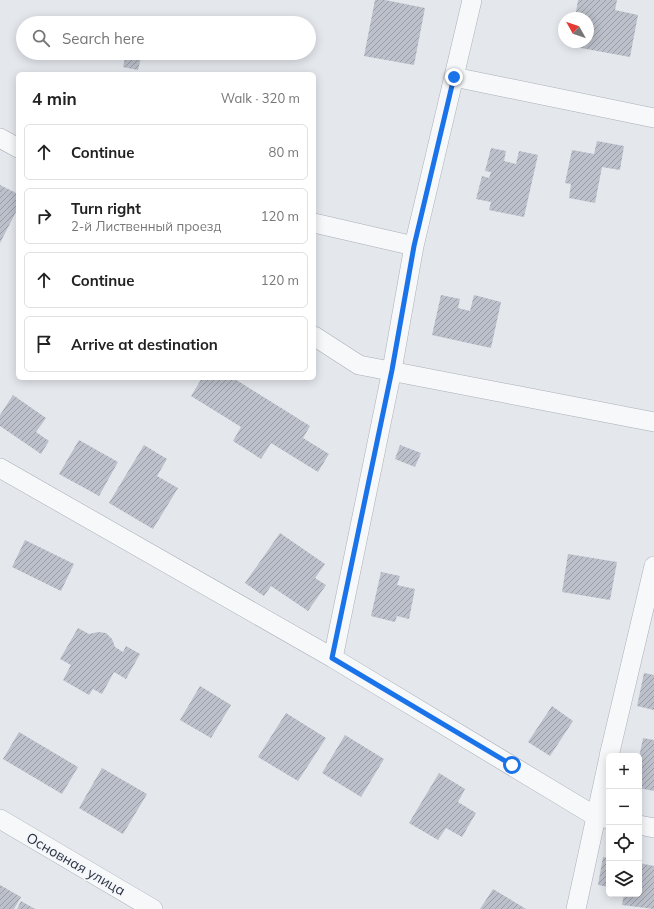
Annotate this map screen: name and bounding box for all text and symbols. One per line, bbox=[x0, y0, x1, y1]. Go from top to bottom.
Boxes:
north arrow bbox=[558, 12, 594, 48]
search box bbox=[16, 16, 316, 60]
icon: search bbox=[30, 27, 52, 49]
text: Search here bbox=[62, 29, 144, 48]
route end bbox=[445, 68, 463, 86]
text: 4 min bbox=[32, 88, 77, 109]
text: Walk · 320 m bbox=[221, 90, 300, 106]
icon: ahead bbox=[33, 141, 55, 163]
text: Continue bbox=[71, 143, 134, 162]
text: 80 m bbox=[269, 144, 299, 160]
text: Turn right bbox=[71, 199, 141, 218]
icon: right bbox=[33, 205, 55, 227]
text: 120 m bbox=[261, 208, 299, 224]
text: 2-й Лиственный проезд bbox=[71, 218, 221, 234]
icon: ahead bbox=[33, 269, 55, 291]
text: Continue bbox=[71, 271, 134, 290]
text: 120 m bbox=[261, 272, 299, 288]
icon: arrive bbox=[33, 333, 55, 355]
text: Arrive at destination bbox=[71, 335, 218, 354]
map controls bbox=[606, 753, 642, 897]
button: + bbox=[606, 753, 642, 789]
route start bbox=[503, 756, 521, 774]
button: − bbox=[606, 789, 642, 825]
button: locate bbox=[606, 825, 642, 861]
street label: Основная улица bbox=[23, 828, 129, 900]
button: layers bbox=[606, 861, 642, 897]

